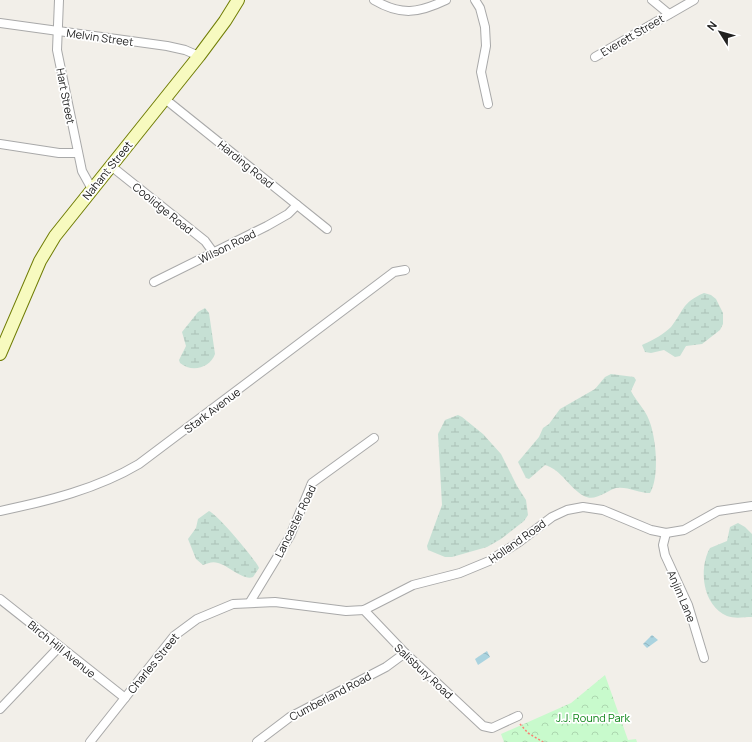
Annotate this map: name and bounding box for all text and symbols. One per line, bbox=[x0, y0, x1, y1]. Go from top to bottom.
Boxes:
street label: Everett Street bbox=[597, 11, 667, 59]
north arrow bbox=[700, 12, 740, 52]
text: N bbox=[703, 18, 720, 33]
street label: Melvin Street bbox=[66, 25, 134, 49]
street label: Hart Street bbox=[53, 67, 79, 125]
street label: Nahant Street bbox=[79, 137, 135, 203]
street label: Harding Road bbox=[215, 137, 277, 191]
street label: Coolidge Road bbox=[130, 179, 196, 237]
street label: Wilson Road bbox=[196, 226, 258, 266]
street label: Stark Avenue bbox=[181, 384, 244, 436]
street label: Lancaster Road bbox=[271, 482, 319, 560]
street label: Holland Road bbox=[485, 516, 549, 566]
street label: Anjim Lane bbox=[664, 568, 700, 625]
street label: Birch Hill Avenue bbox=[25, 617, 99, 681]
street label: Charles Street bbox=[124, 630, 182, 696]
street label: Salisbury Road bbox=[392, 640, 456, 702]
street label: Cumberland Road bbox=[286, 668, 374, 724]
park label: J.J. Round Park bbox=[556, 710, 631, 725]

